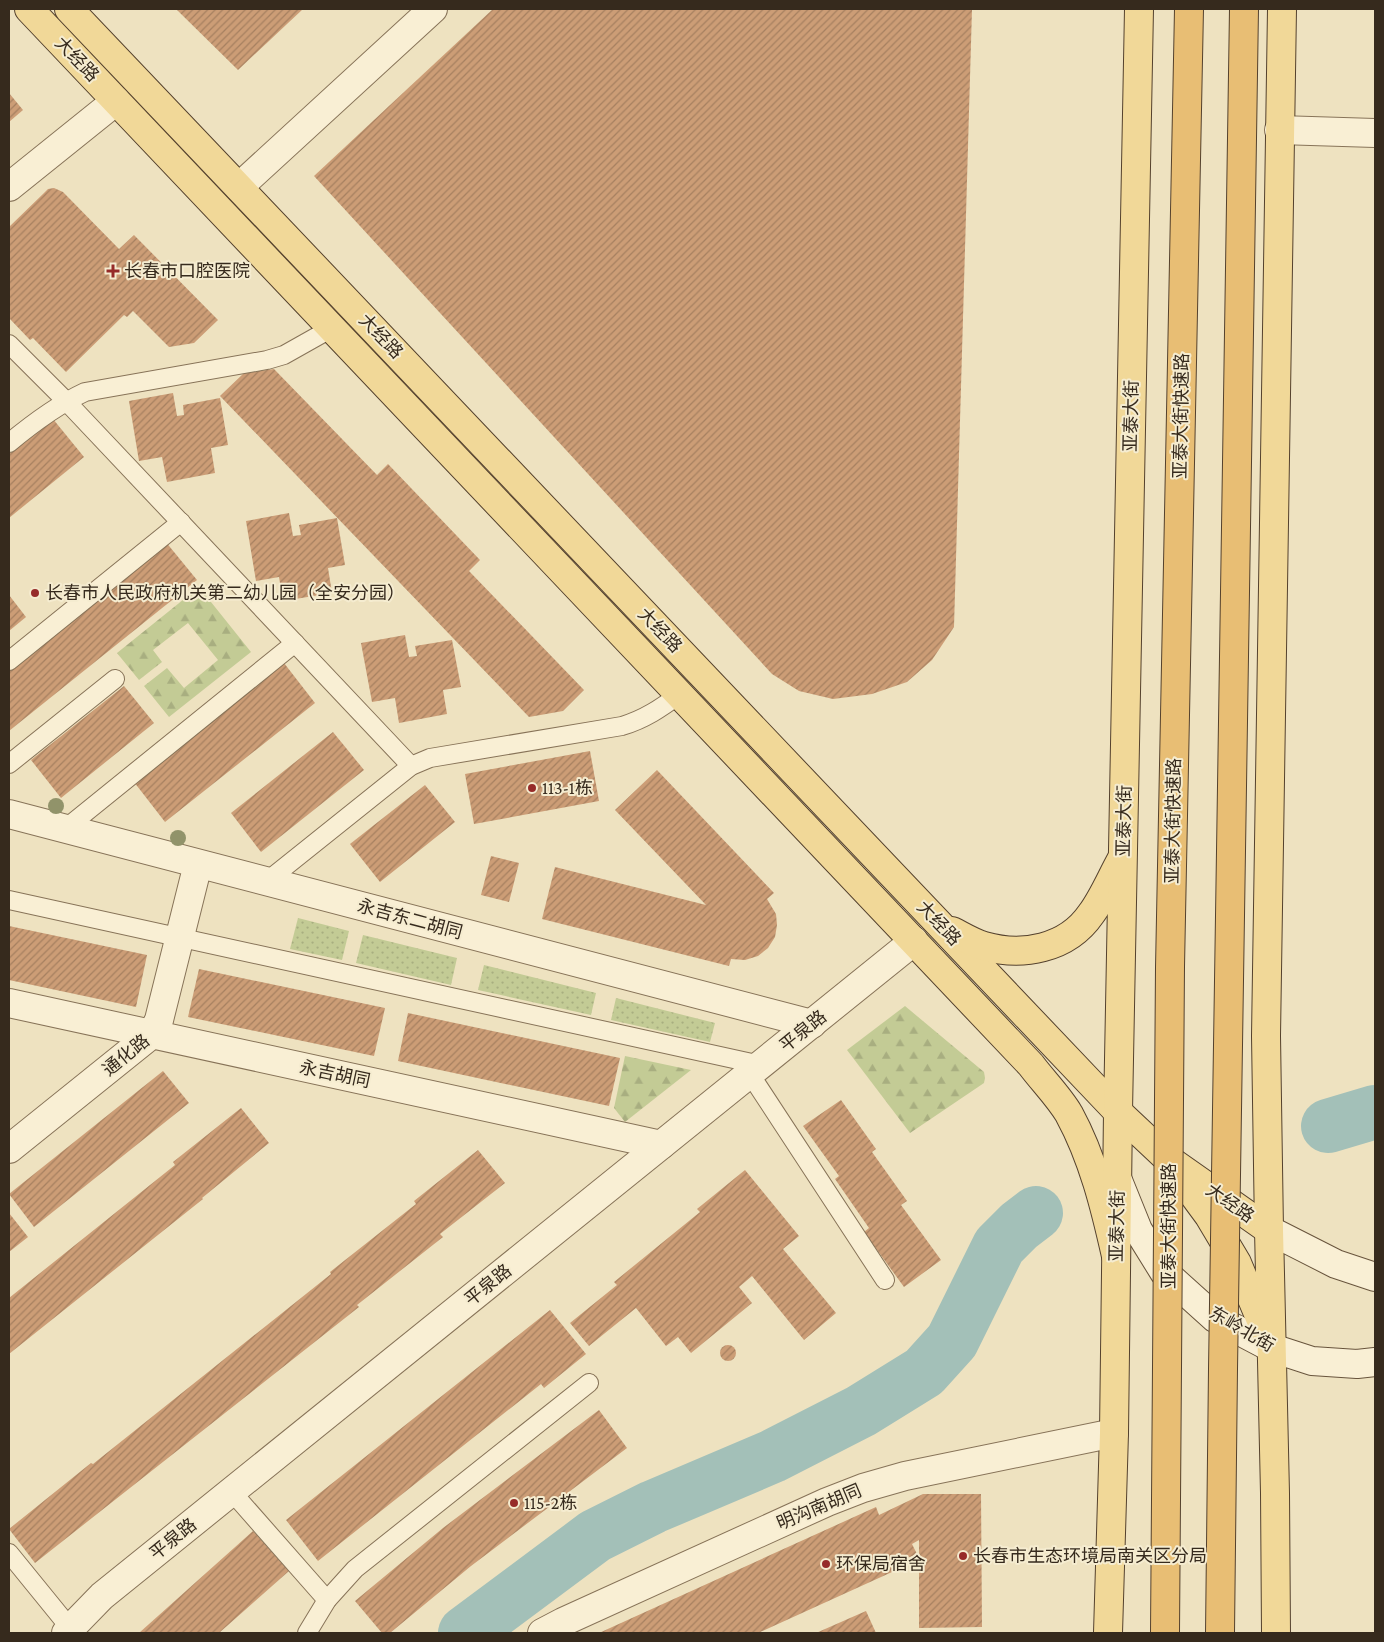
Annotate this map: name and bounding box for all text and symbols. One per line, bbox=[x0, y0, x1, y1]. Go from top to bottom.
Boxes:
street label: 大经路 bbox=[51, 33, 103, 85]
place label: 长春市口腔医院 bbox=[124, 261, 250, 281]
marker: 长春市口腔医院 bbox=[106, 264, 120, 278]
street label: 大经路 bbox=[355, 310, 407, 362]
street label: 亚泰大街快速路 bbox=[1170, 353, 1192, 479]
street label: 亚泰大街 bbox=[1120, 380, 1142, 452]
place label: 长春市人民政府机关第二幼儿园（全安分园） bbox=[45, 583, 405, 603]
marker: 长春市人民政府机关第二幼儿园（全安分园） bbox=[29, 587, 41, 599]
street label: 大经路 bbox=[634, 604, 686, 656]
street label: 亚泰大街快速路 bbox=[1162, 758, 1184, 884]
place label: 113-1栋 bbox=[542, 778, 593, 798]
marker: 113-1栋 bbox=[526, 782, 538, 794]
street label: 亚泰大街 bbox=[1113, 785, 1135, 857]
street label: 永吉东二胡同 bbox=[355, 895, 465, 943]
street label: 大经路 bbox=[913, 897, 965, 949]
street label: 平泉路 bbox=[776, 1006, 830, 1056]
street label: 通化路 bbox=[99, 1030, 153, 1080]
street label: 永吉胡同 bbox=[298, 1057, 372, 1091]
street label: 亚泰大街快速路 bbox=[1159, 1163, 1179, 1289]
street label: 大经路 bbox=[1202, 1179, 1258, 1227]
street label: 亚泰大街 bbox=[1106, 1190, 1128, 1262]
street label: 平泉路 bbox=[461, 1260, 515, 1310]
street label: 东岭北街 bbox=[1206, 1302, 1278, 1356]
street label: 明沟南胡同 bbox=[774, 1480, 864, 1534]
place label: 115-2栋 bbox=[524, 1493, 577, 1513]
marker: 115-2栋 bbox=[508, 1497, 520, 1509]
street label: 平泉路 bbox=[146, 1514, 200, 1564]
place label: 长春市生态环境局南关区分局 bbox=[973, 1546, 1207, 1566]
marker: 长春市生态环境局南关区分局 bbox=[957, 1550, 969, 1562]
place label: 环保局宿舍 bbox=[836, 1554, 926, 1574]
marker: 环保局宿舍 bbox=[820, 1558, 832, 1570]

